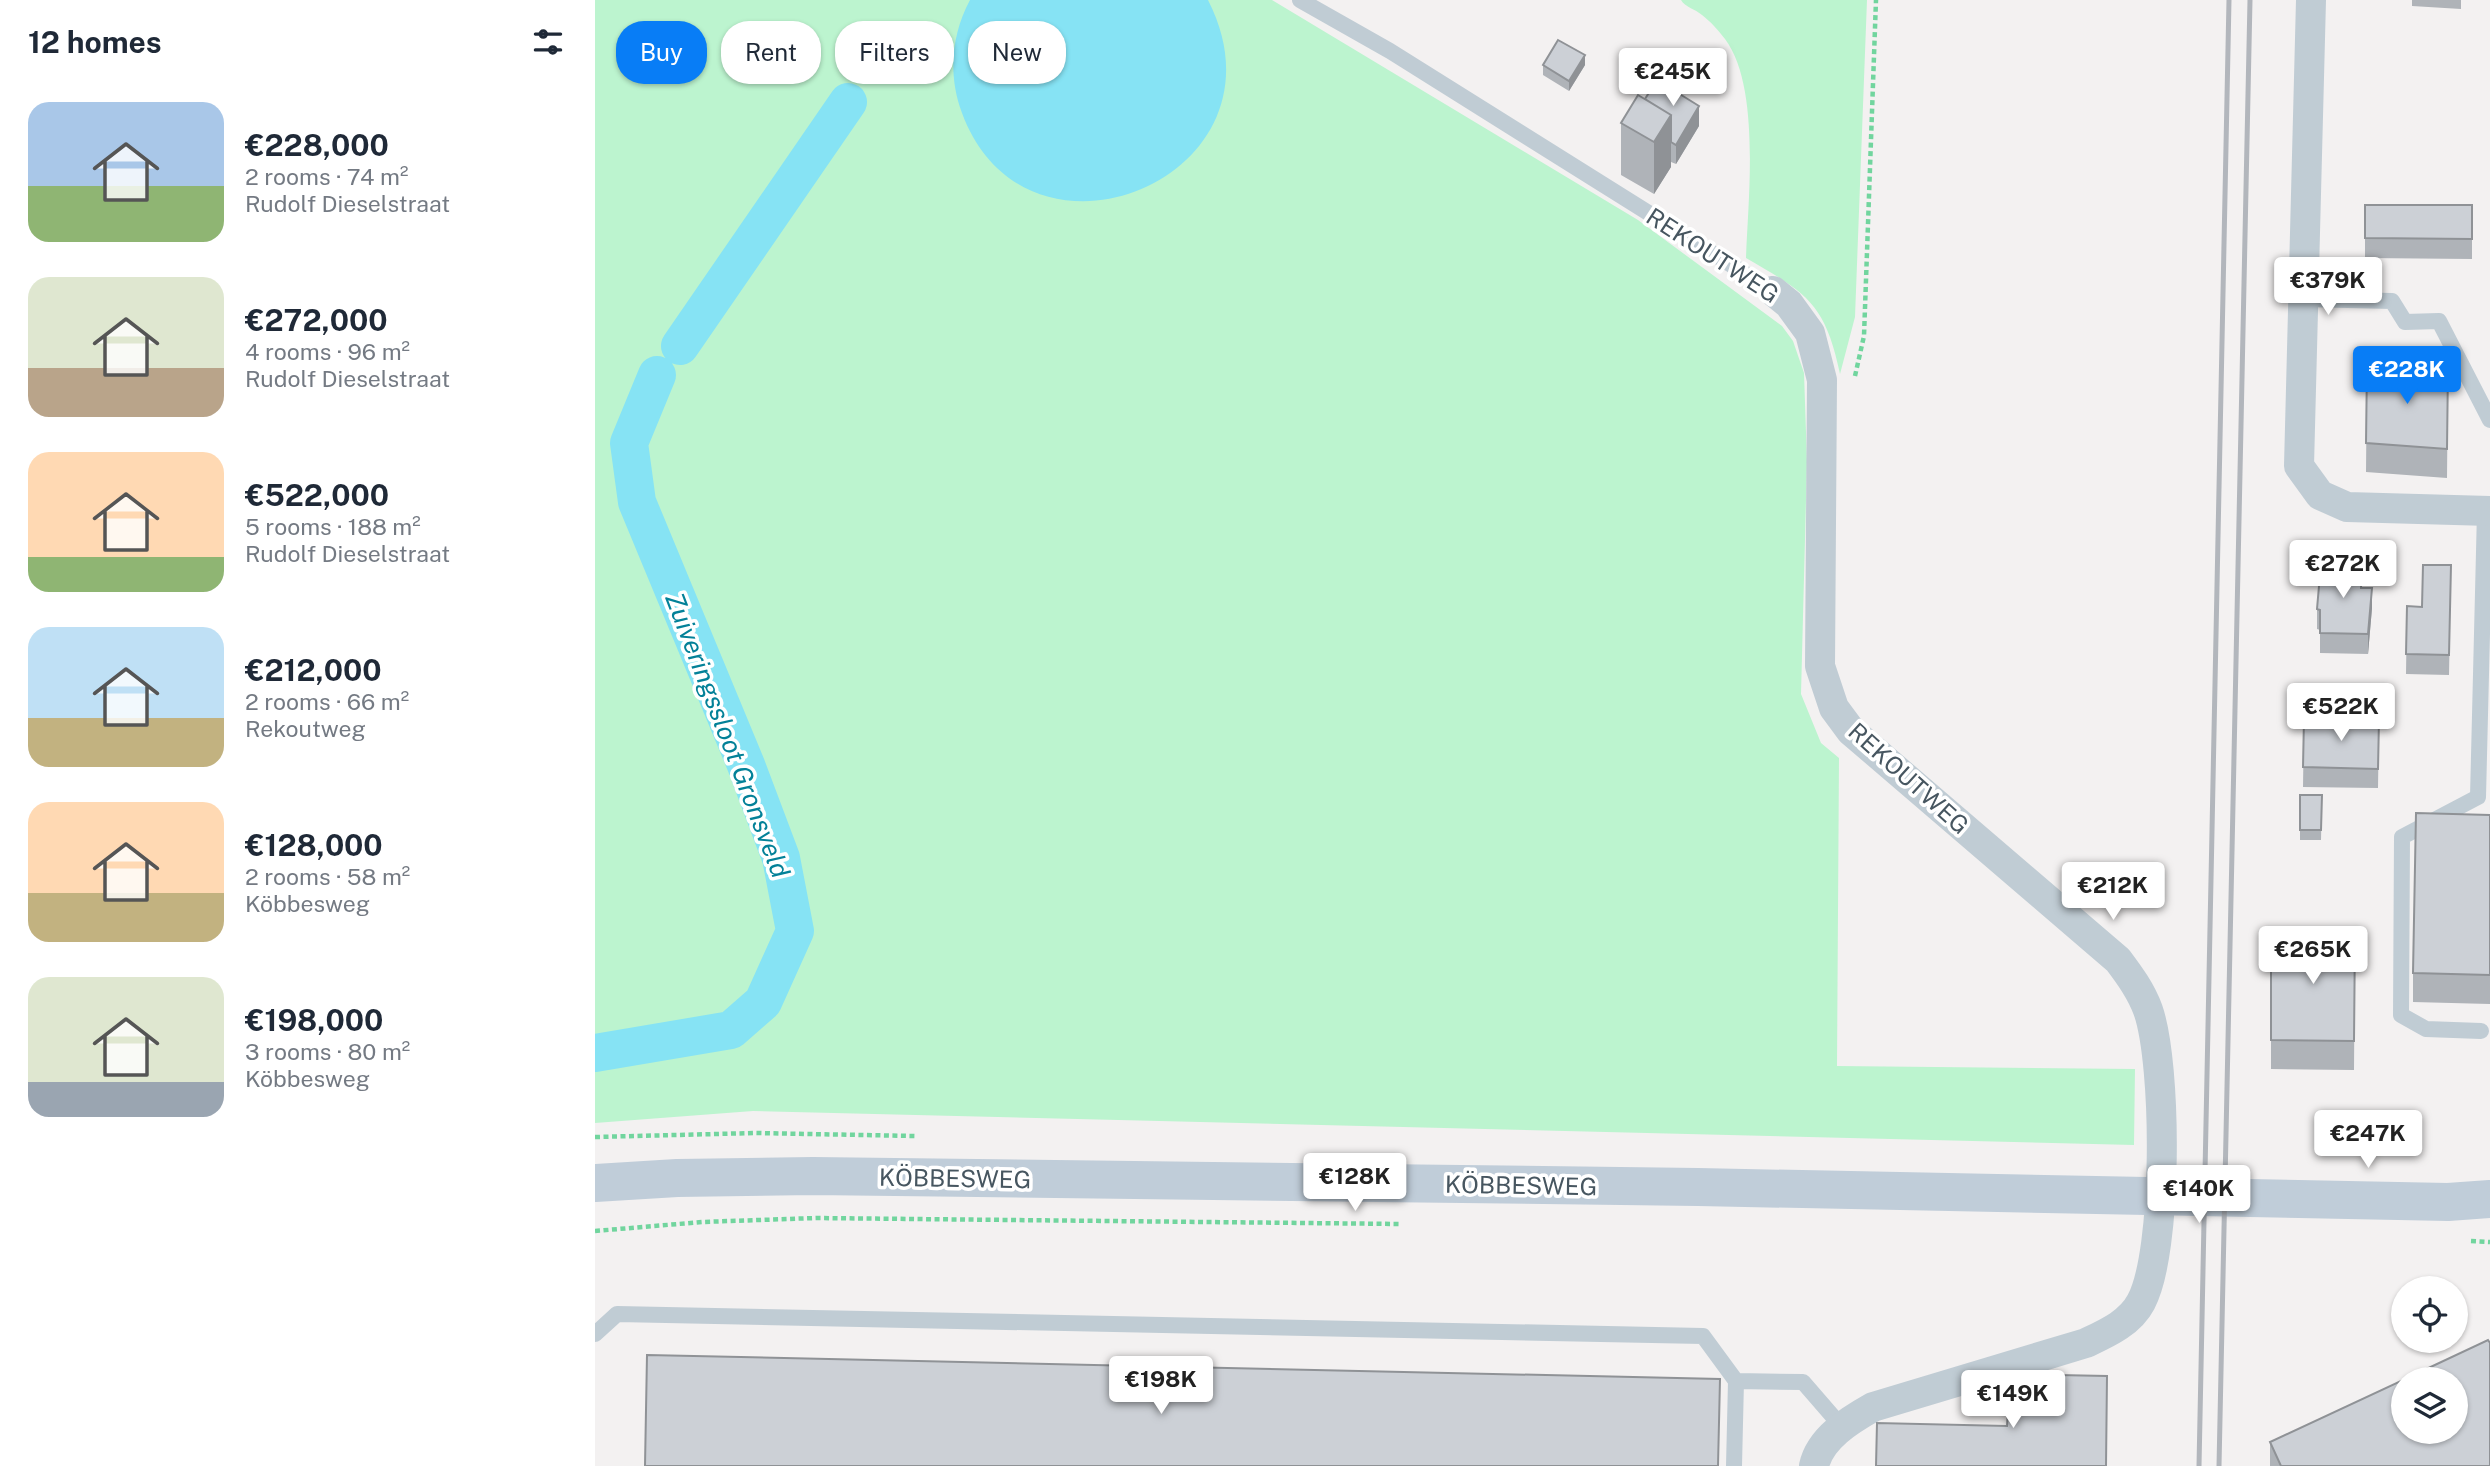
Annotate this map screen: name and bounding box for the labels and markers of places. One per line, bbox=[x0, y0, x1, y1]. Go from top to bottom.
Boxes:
pin: €245K bbox=[1624, 48, 1722, 108]
pin: €379K bbox=[2279, 258, 2377, 317]
pin: €228K bbox=[2358, 346, 2456, 406]
pin: €272K bbox=[2294, 540, 2392, 600]
pin: €522K bbox=[2292, 684, 2390, 743]
pin: €212K bbox=[2064, 862, 2162, 922]
pin: €265K bbox=[2264, 926, 2362, 986]
pin: €247K bbox=[2319, 1110, 2417, 1170]
pin: €128K bbox=[1306, 1154, 1404, 1213]
pin: €140K bbox=[2150, 1166, 2248, 1225]
pin: €198K bbox=[1112, 1356, 1210, 1416]
pin: €149K bbox=[1964, 1370, 2062, 1430]

